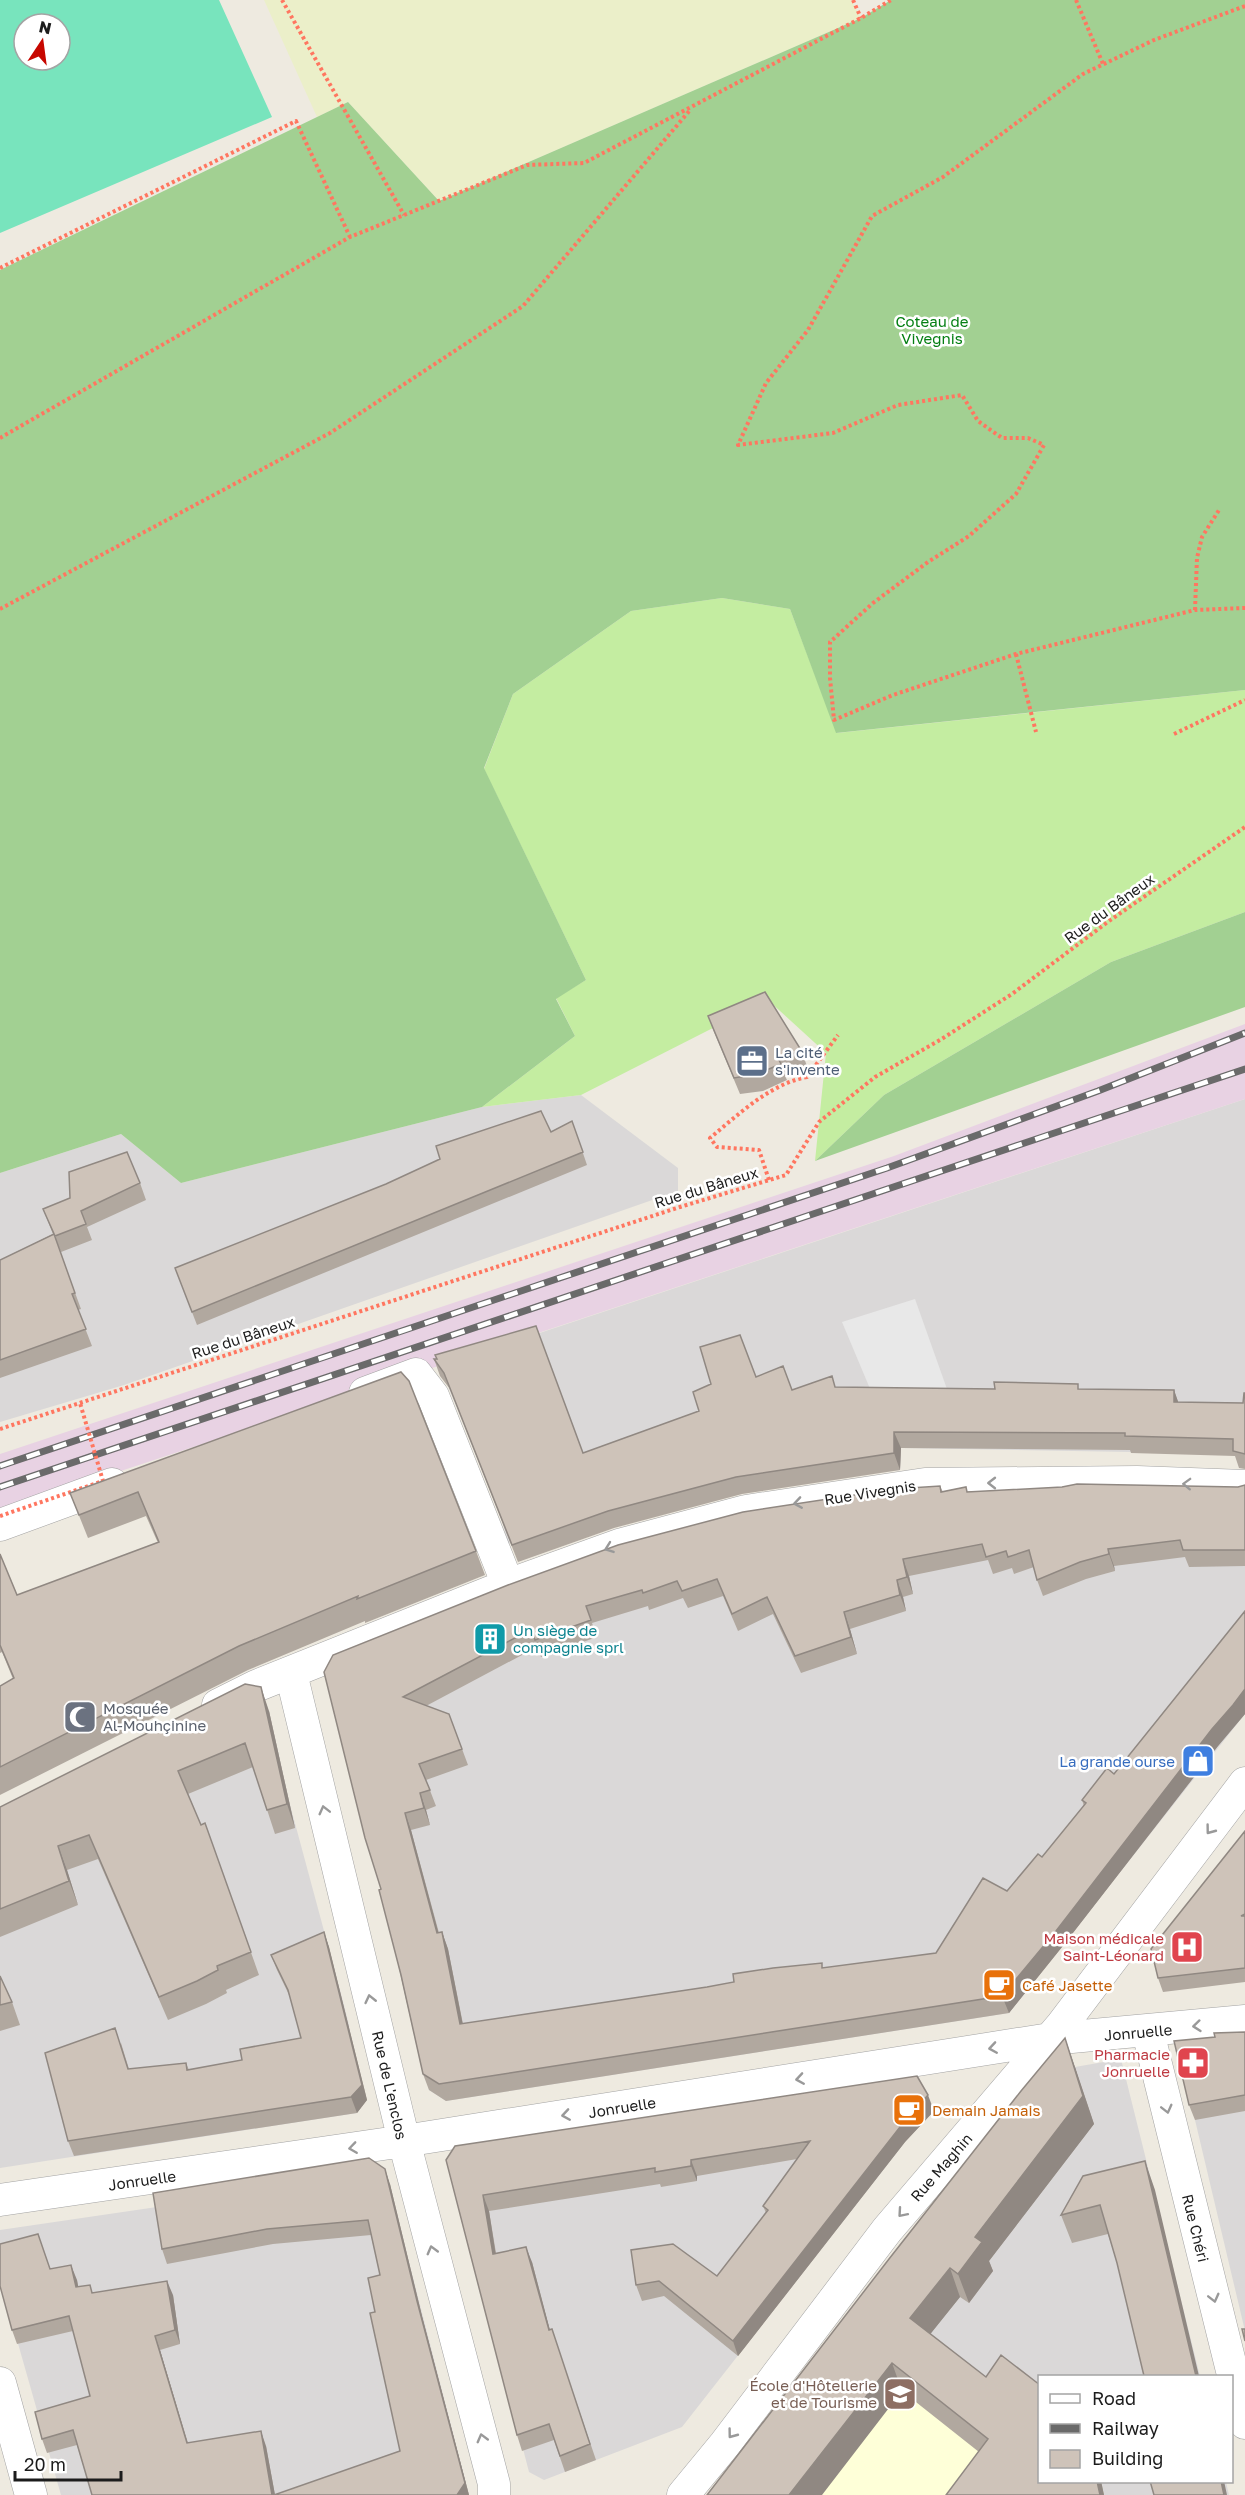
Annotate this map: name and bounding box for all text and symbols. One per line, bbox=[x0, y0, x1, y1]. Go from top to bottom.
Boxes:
north arrow bbox=[12, 12, 72, 72]
text: N bbox=[37, 16, 54, 38]
park label: Coteau de Vivegnis bbox=[895, 312, 969, 347]
street label: Rue du Bâneux bbox=[1060, 869, 1158, 947]
office icon: La cité s'invente bbox=[734, 1043, 770, 1079]
place label: La cité s'invente bbox=[775, 1043, 840, 1078]
street label: Rue du Bâneux bbox=[652, 1163, 760, 1211]
street label: Rue du Bâneux bbox=[189, 1312, 297, 1362]
street label: Rue Vivegnis bbox=[823, 1476, 917, 1508]
one-way arrow bbox=[987, 1477, 996, 1489]
one-way arrow bbox=[1182, 1478, 1191, 1490]
one-way arrow bbox=[793, 1497, 803, 1509]
one-way arrow bbox=[604, 1541, 615, 1554]
building icon: Un siège de compagnie sprl bbox=[472, 1621, 508, 1657]
place label: Un siège de compagnie sprl bbox=[513, 1621, 624, 1656]
mosque icon: Mosquée Al-Mouhçinine bbox=[62, 1699, 98, 1735]
place label: Mosquée Al-Mouhçinine bbox=[103, 1699, 207, 1734]
shop icon: La grande ourse bbox=[1180, 1743, 1216, 1779]
place label: La grande ourse bbox=[1059, 1752, 1175, 1770]
one-way arrow bbox=[319, 1805, 332, 1815]
one-way arrow bbox=[1206, 1823, 1217, 1834]
place label: Maison médicale Saint-Léonard bbox=[1043, 1929, 1164, 1964]
hospital icon: Maison médicale Saint-Léonard bbox=[1169, 1929, 1205, 1965]
cafe icon: Café Jasette bbox=[981, 1967, 1017, 2003]
place label: Café Jasette bbox=[1022, 1976, 1113, 1994]
one-way arrow bbox=[364, 1994, 377, 2004]
one-way arrow bbox=[1192, 2019, 1201, 2032]
street label: Jonruelle bbox=[1103, 2020, 1173, 2044]
street label: Rue de L'enclos bbox=[369, 2029, 411, 2141]
one-way arrow bbox=[988, 2042, 997, 2054]
place label: Pharmacie Jonruelle bbox=[1094, 2045, 1170, 2080]
pharmacy icon: Pharmacie Jonruelle bbox=[1175, 2045, 1211, 2081]
one-way arrow bbox=[796, 2072, 805, 2084]
cafe icon: Demain Jamais bbox=[891, 2092, 927, 2128]
street label: Jonruelle bbox=[587, 2093, 657, 2121]
place label: Demain Jamais bbox=[932, 2101, 1041, 2119]
one-way arrow bbox=[1160, 2104, 1173, 2114]
one-way arrow bbox=[561, 2109, 571, 2121]
street label: Rue Maghin bbox=[906, 2129, 976, 2205]
one-way arrow bbox=[348, 2142, 357, 2154]
street label: Jonruelle bbox=[107, 2166, 177, 2194]
street label: Rue Chéri bbox=[1179, 2192, 1213, 2264]
one-way arrow bbox=[898, 2206, 909, 2217]
one-way arrow bbox=[427, 2245, 440, 2255]
one-way arrow bbox=[1206, 2293, 1219, 2303]
legend bbox=[1038, 2375, 1233, 2483]
place label: École d'Hôtellerie et de Tourisme bbox=[749, 2376, 877, 2411]
school or university icon: École d'Hôtellerie et de Tourisme bbox=[882, 2376, 918, 2412]
text: Road bbox=[1092, 2387, 1136, 2409]
text: Railway bbox=[1092, 2417, 1159, 2439]
one-way arrow bbox=[728, 2428, 739, 2439]
one-way arrow bbox=[477, 2433, 489, 2444]
scale bar bbox=[15, 2444, 122, 2482]
text: Building bbox=[1092, 2447, 1163, 2469]
text: 20 m bbox=[24, 2453, 66, 2475]

